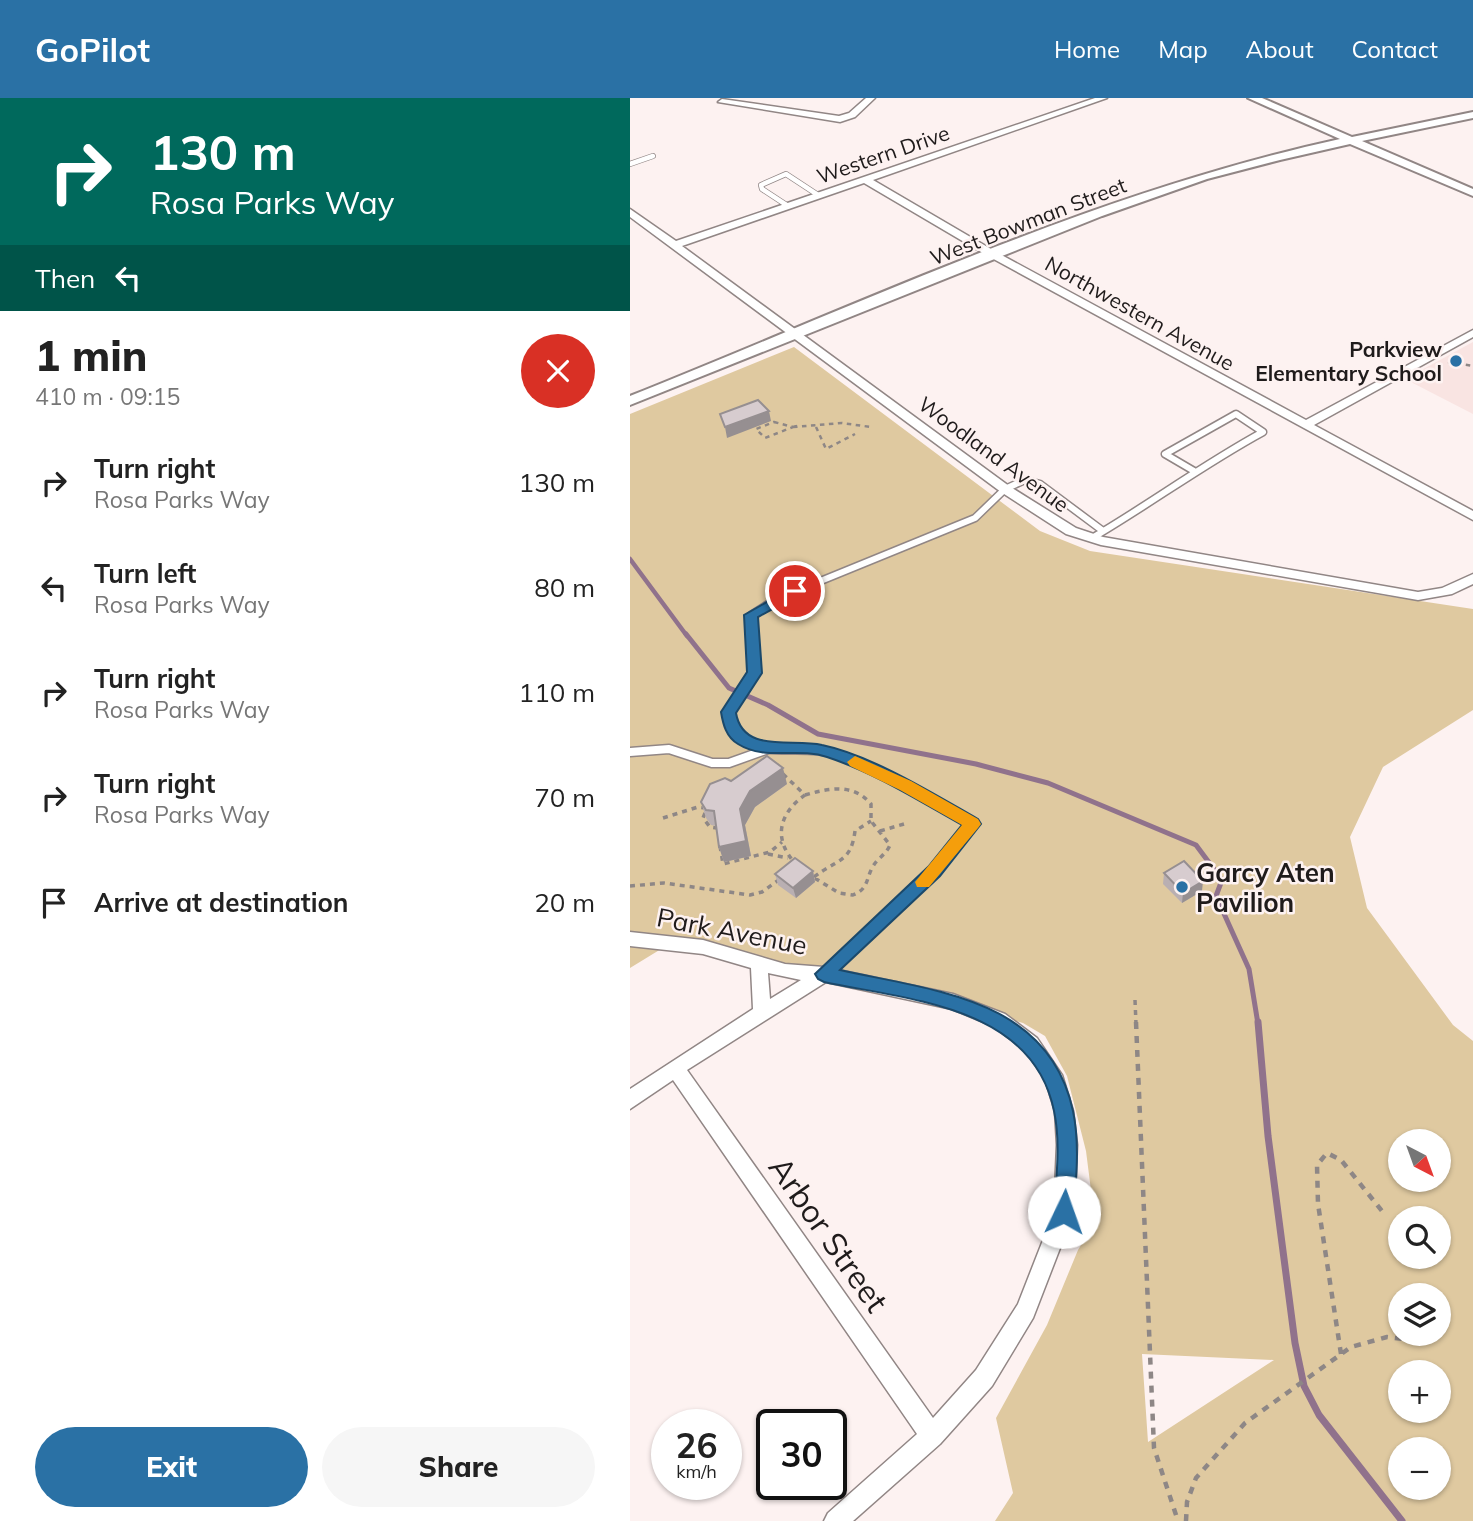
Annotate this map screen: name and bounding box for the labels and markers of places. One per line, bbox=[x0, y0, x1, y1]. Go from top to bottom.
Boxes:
place label: Parkview Elementary School bbox=[1255, 336, 1442, 386]
marker: Parkview Elementary School bbox=[1448, 353, 1464, 369]
pin bbox=[765, 561, 825, 621]
place label: Garcy Aten Pavilion bbox=[1196, 856, 1335, 919]
marker: Garcy Aten Pavilion bbox=[1174, 879, 1190, 895]

